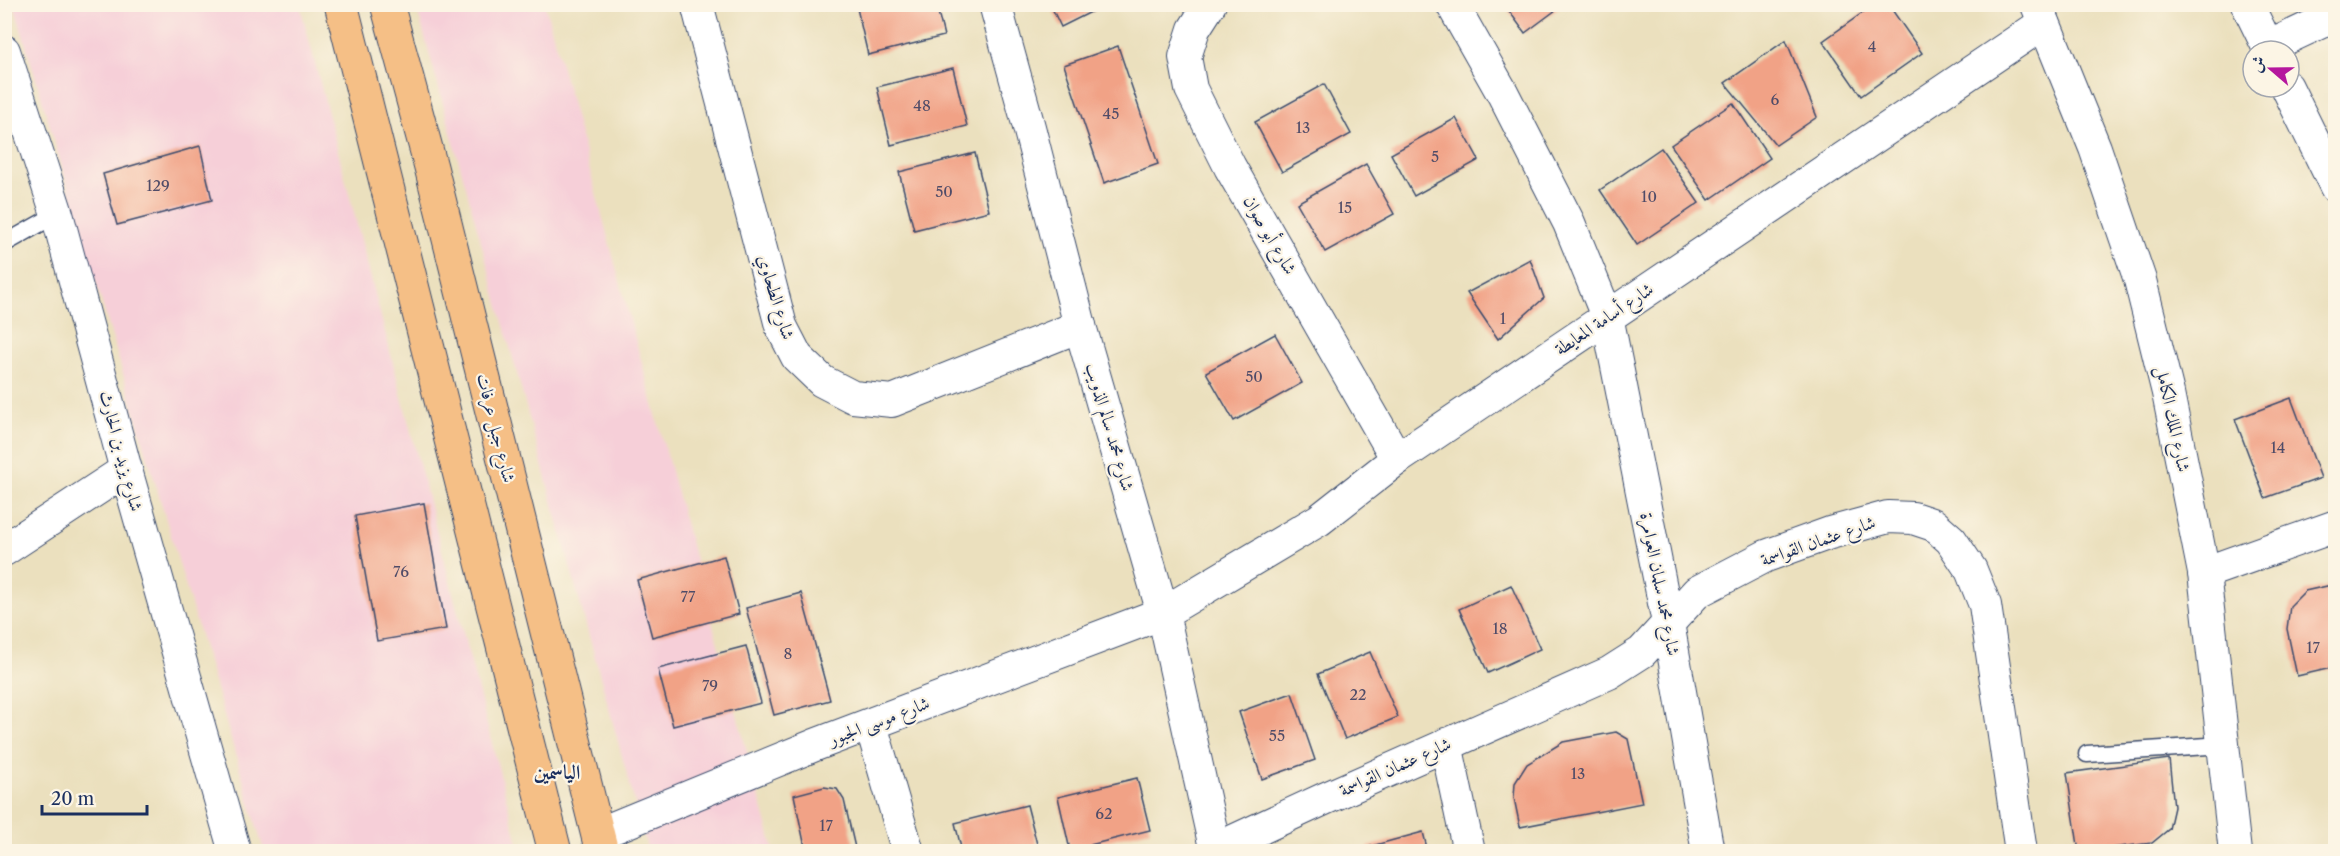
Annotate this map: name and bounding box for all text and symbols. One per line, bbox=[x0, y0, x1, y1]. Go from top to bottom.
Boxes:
house number: 4 bbox=[1868, 37, 1876, 56]
north arrow bbox=[2241, 39, 2301, 99]
text: ش bbox=[2245, 53, 2269, 75]
house number: 6 bbox=[1771, 90, 1780, 109]
house number: 48 bbox=[913, 96, 931, 115]
house number: 45 bbox=[1103, 104, 1119, 123]
house number: 13 bbox=[1296, 118, 1310, 137]
house number: 5 bbox=[1431, 147, 1439, 166]
house number: 129 bbox=[146, 176, 170, 195]
house number: 50 bbox=[935, 182, 953, 201]
house number: 10 bbox=[1641, 187, 1657, 206]
street label: شارع أبو صوان bbox=[1235, 191, 1303, 280]
house number: 15 bbox=[1338, 198, 1352, 217]
street label: شارع الطحاوي bbox=[749, 252, 799, 343]
street label: شارع أسامة المعايطة bbox=[1549, 276, 1660, 363]
house number: 1 bbox=[1500, 309, 1507, 328]
street label: شارع محمد سالم الذويب bbox=[1076, 360, 1139, 495]
street label: شارع الملك الكامل bbox=[2147, 364, 2195, 475]
house number: 50 bbox=[1245, 367, 1263, 386]
street label: شارع جبل عرفات bbox=[468, 371, 520, 486]
street label: شارع يزيد بن الحارث bbox=[90, 388, 148, 515]
house number: 14 bbox=[2271, 438, 2285, 457]
street label: شارع محمد سلمان العوامرة bbox=[1631, 510, 1685, 658]
street label: شارع عثمان القواسمة bbox=[1758, 511, 1880, 575]
house number: 76 bbox=[393, 562, 409, 581]
house number: 77 bbox=[681, 587, 696, 606]
house number: 18 bbox=[1492, 619, 1508, 638]
house number: 17 bbox=[2306, 638, 2320, 657]
house number: 8 bbox=[784, 644, 793, 663]
house number: 79 bbox=[702, 676, 718, 695]
house number: 22 bbox=[1349, 685, 1367, 704]
street label: شارع موسى الجبور bbox=[824, 692, 934, 755]
house number: 55 bbox=[1269, 726, 1285, 745]
street label: شارع عثمان القواسمة bbox=[1336, 733, 1456, 805]
district label: الياسمين bbox=[534, 760, 580, 785]
house number: 13 bbox=[1571, 764, 1585, 783]
scale bar bbox=[42, 778, 147, 816]
text: 20 m bbox=[51, 788, 95, 810]
house number: 62 bbox=[1095, 804, 1113, 823]
house number: 17 bbox=[819, 816, 833, 835]

